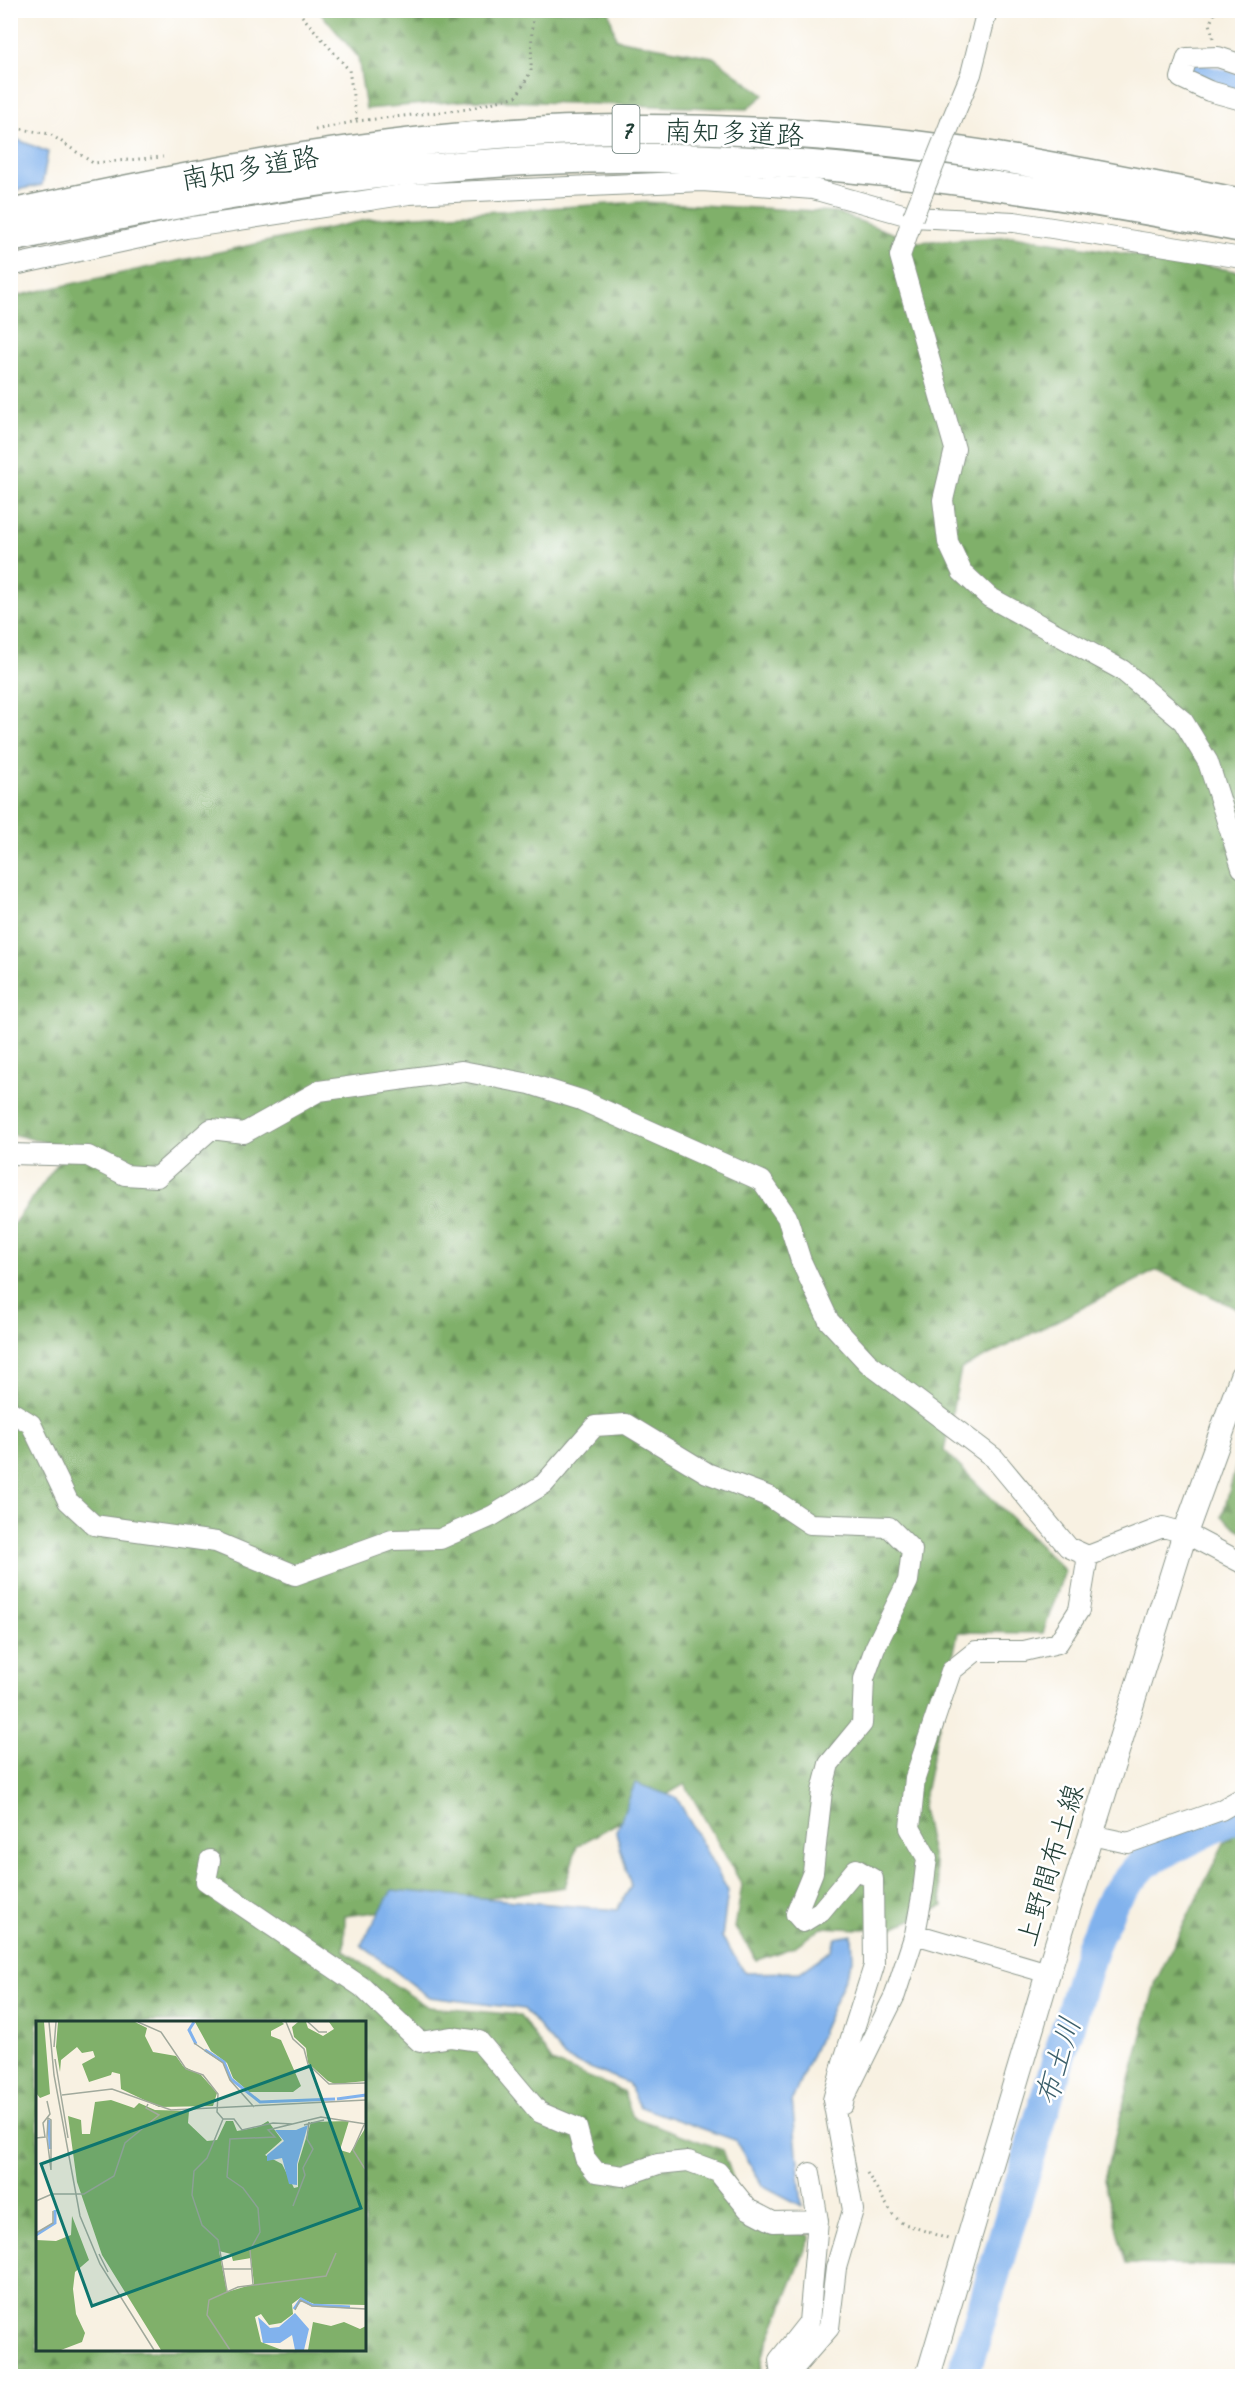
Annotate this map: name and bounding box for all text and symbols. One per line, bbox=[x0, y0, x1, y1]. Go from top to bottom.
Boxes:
road number: 7 bbox=[612, 105, 640, 153]
street label: 南知多道路 bbox=[663, 113, 805, 153]
street label: 南知多道路 bbox=[178, 139, 322, 197]
street label: 上野間布土線 bbox=[1009, 1780, 1091, 1950]
water label: 布土川 bbox=[1027, 2012, 1089, 2110]
inset map bbox=[36, 2021, 366, 2351]

